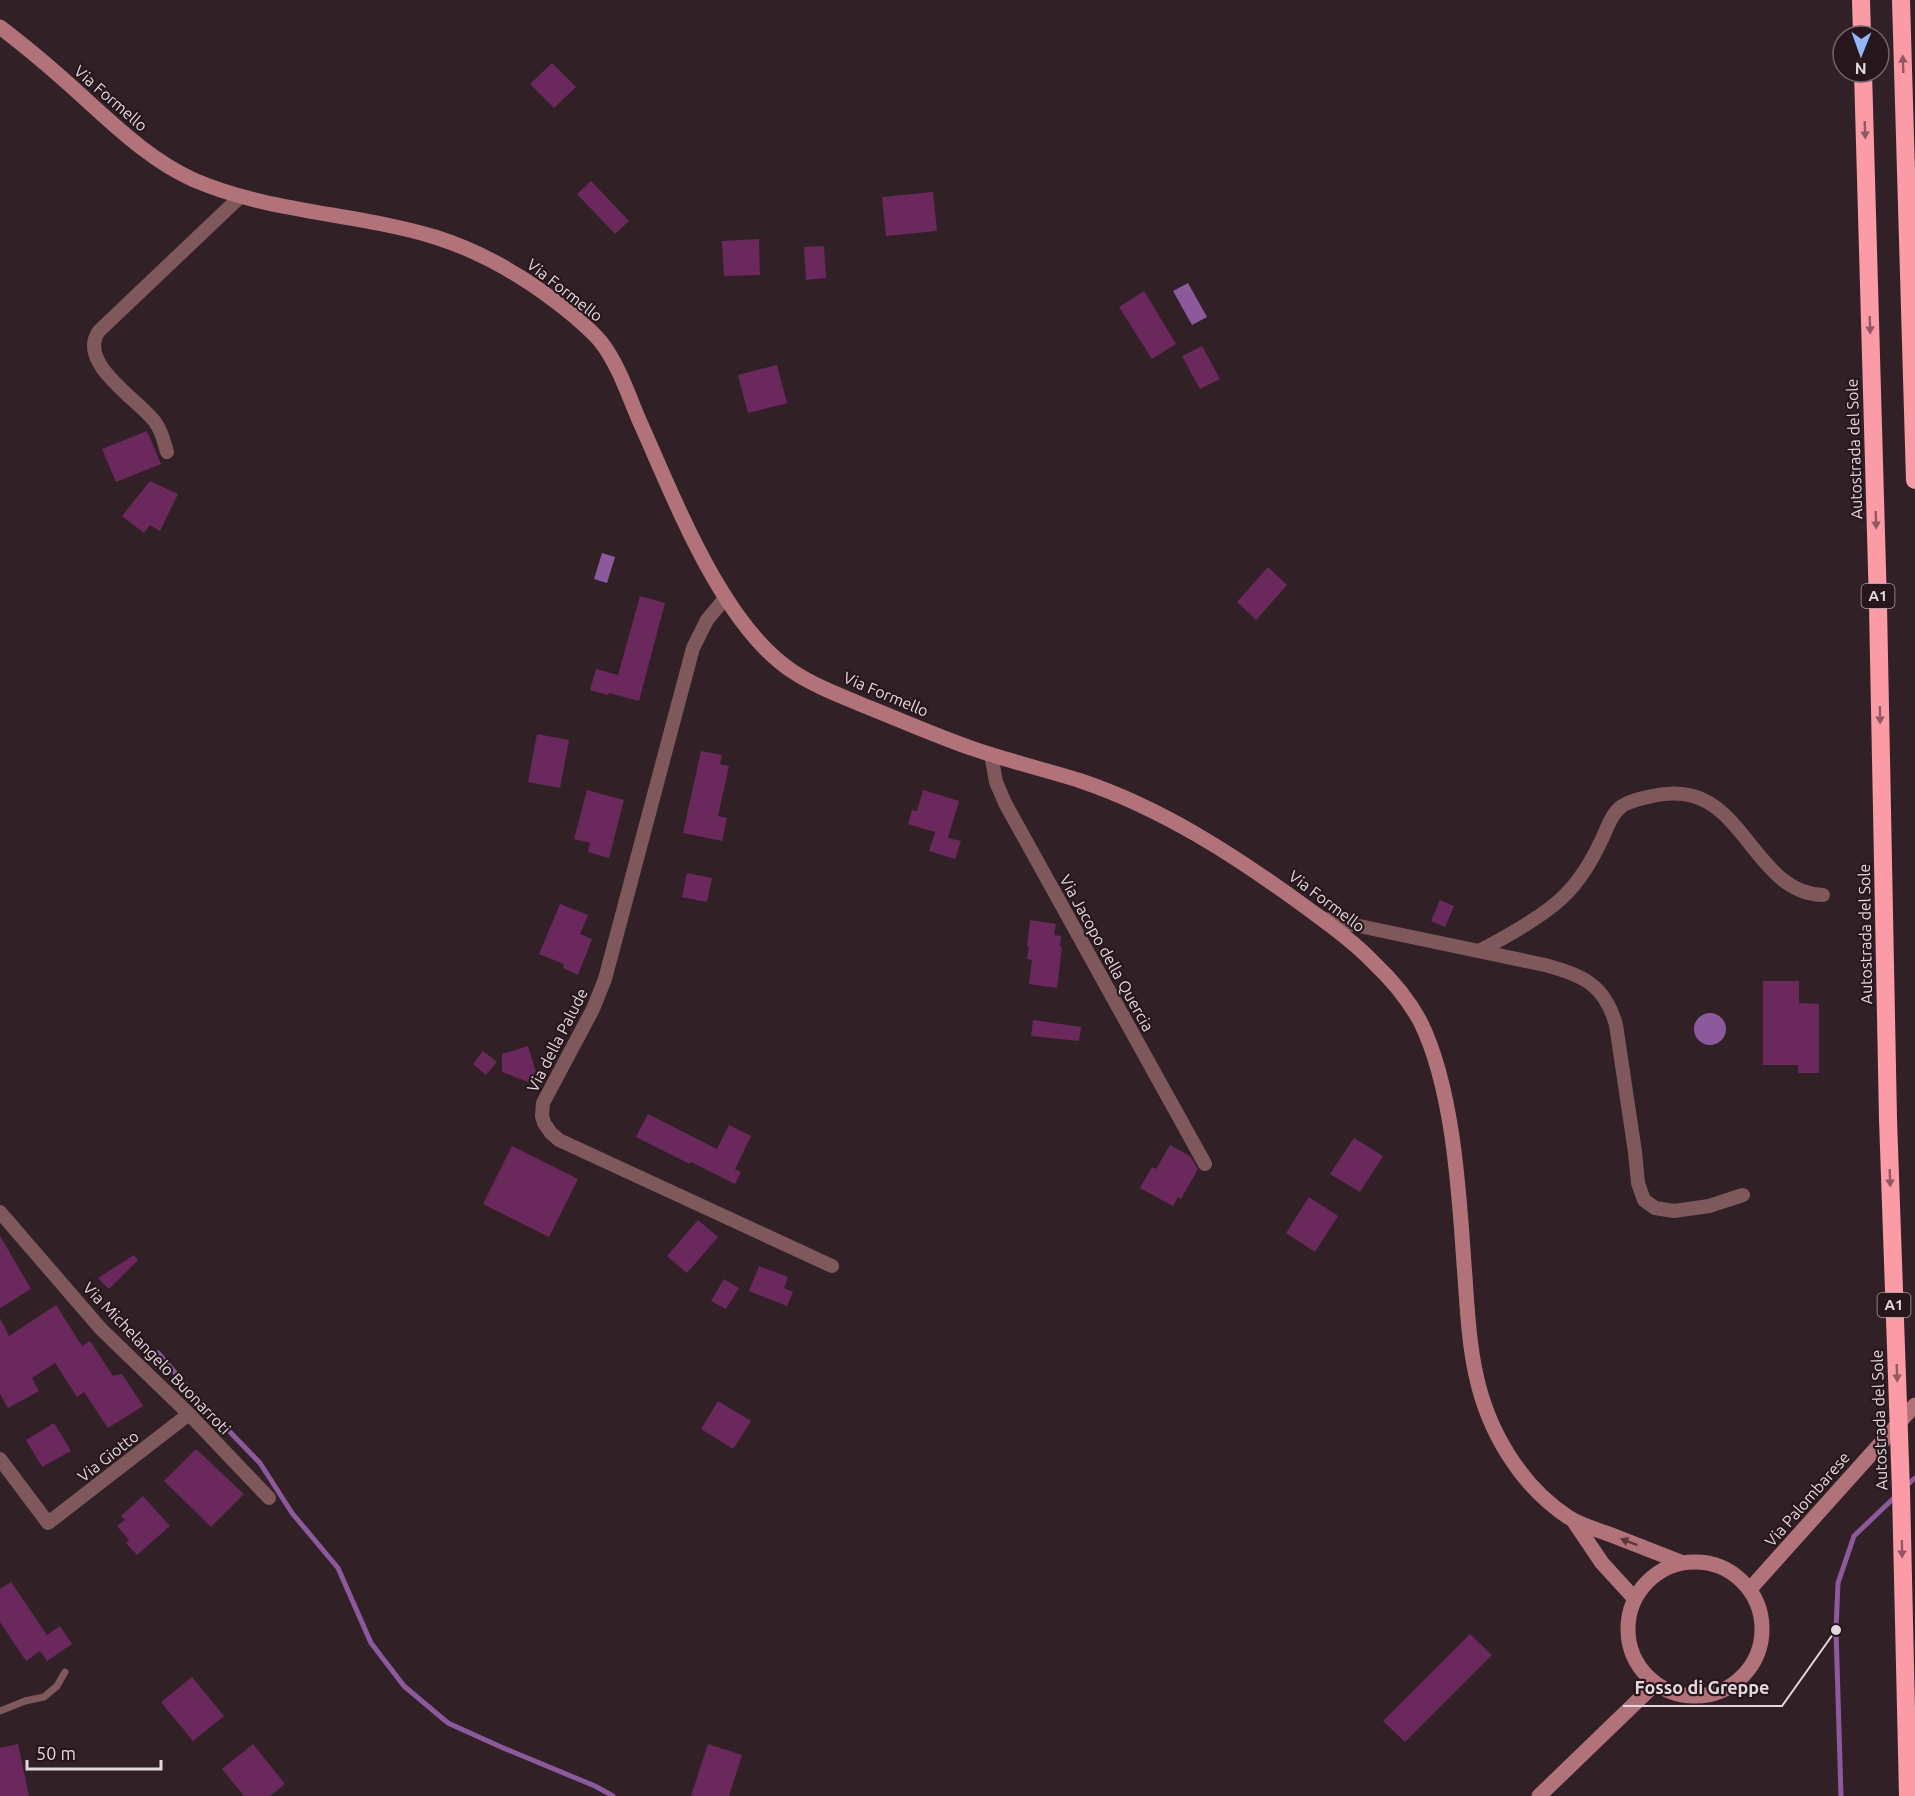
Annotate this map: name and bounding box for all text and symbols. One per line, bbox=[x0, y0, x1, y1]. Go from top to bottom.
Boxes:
north arrow bbox=[1831, 24, 1891, 84]
one-way arrow bbox=[1898, 55, 1908, 74]
text: N bbox=[1855, 60, 1867, 78]
street label: Via Formello bbox=[71, 61, 151, 135]
one-way arrow bbox=[1860, 121, 1870, 140]
street label: Via Formello bbox=[524, 255, 606, 325]
one-way arrow bbox=[1866, 316, 1875, 335]
street label: Autostrada del Sole bbox=[1843, 378, 1865, 520]
one-way arrow bbox=[1871, 511, 1880, 530]
road number: A1 bbox=[1862, 584, 1894, 608]
street label: Via Formello bbox=[841, 668, 931, 720]
one-way arrow bbox=[1875, 706, 1885, 725]
street label: Autostrada del Sole bbox=[1855, 863, 1875, 1005]
street label: Via Formello bbox=[1285, 867, 1369, 935]
street label: Via Jacopo della Quercia bbox=[1056, 872, 1158, 1034]
street label: Via della Palude bbox=[523, 985, 591, 1095]
one-way arrow bbox=[1885, 1168, 1895, 1187]
street label: Via Michelangelo Buonarroti bbox=[80, 1278, 234, 1438]
road number: A1 bbox=[1878, 1293, 1910, 1317]
street label: Autostrada del Sole bbox=[1868, 1349, 1890, 1491]
one-way arrow bbox=[1892, 1363, 1901, 1382]
street label: Via Giotto bbox=[74, 1427, 142, 1485]
street label: Via Palombarese bbox=[1761, 1448, 1853, 1550]
one-way arrow bbox=[1620, 1537, 1638, 1546]
one-way arrow bbox=[1897, 1540, 1907, 1559]
callout: Fosso di Greppe bbox=[1623, 1670, 1782, 1706]
text: Fosso di Greppe bbox=[1635, 1677, 1769, 1697]
scale bar bbox=[27, 1733, 160, 1771]
text: 50 m bbox=[36, 1743, 76, 1763]

